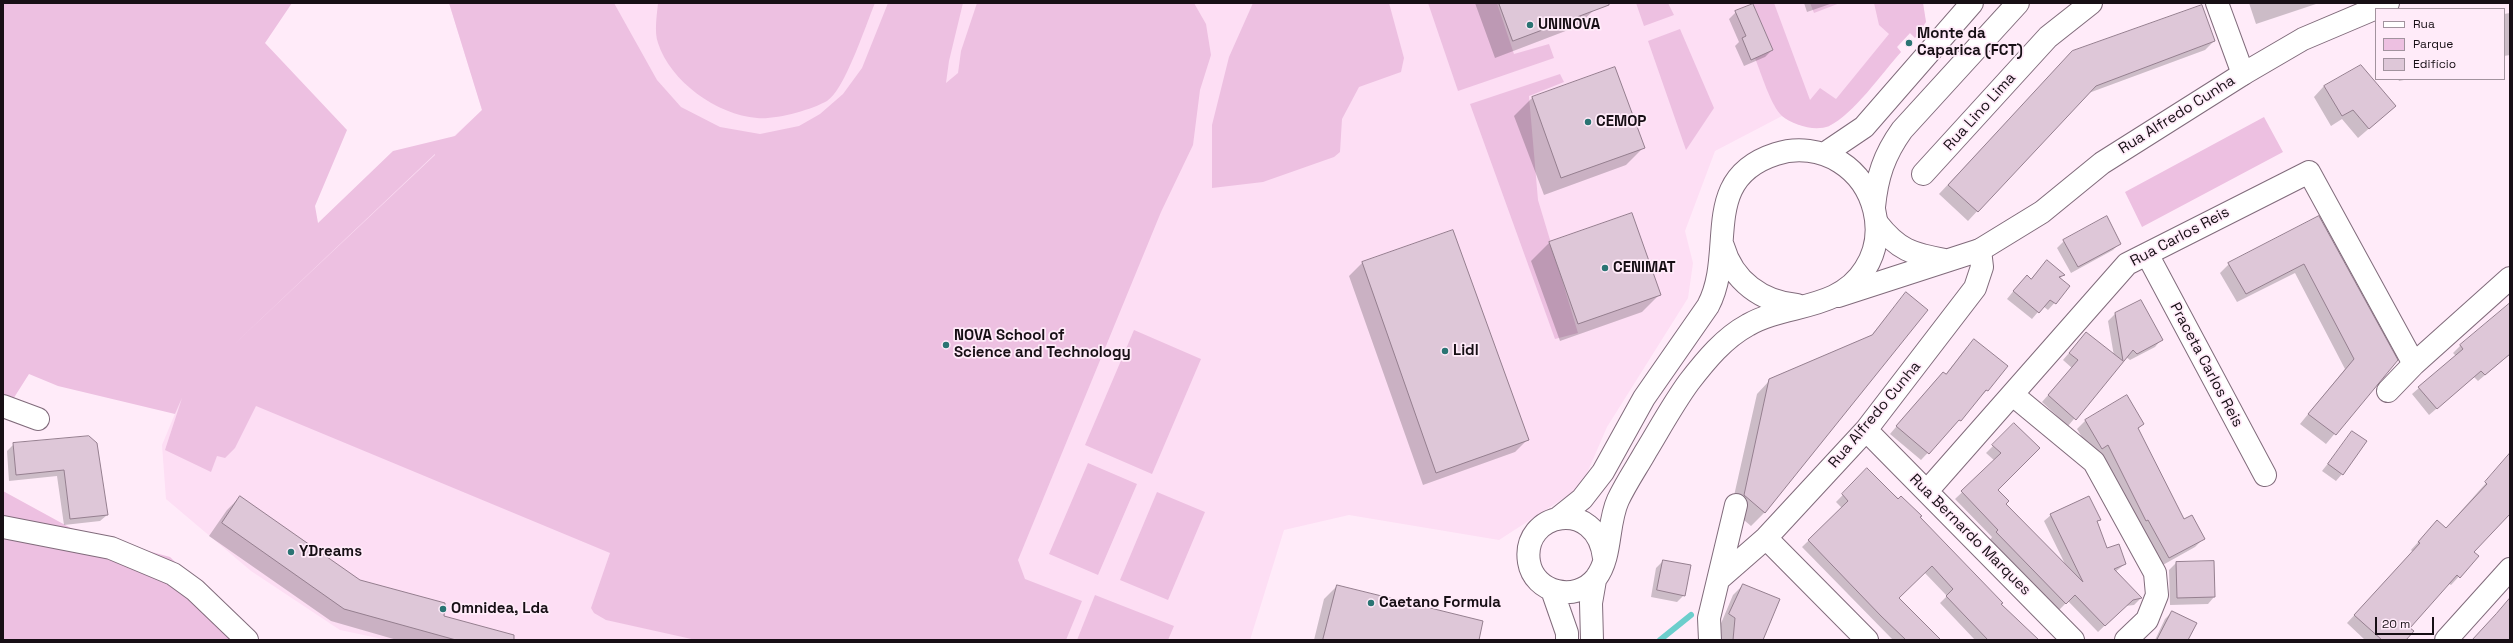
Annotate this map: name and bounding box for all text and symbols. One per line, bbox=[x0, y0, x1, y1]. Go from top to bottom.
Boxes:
legend bbox=[2375, 8, 2505, 80]
place label: UNINOVA bbox=[1538, 16, 1600, 34]
text: Rua bbox=[2413, 16, 2435, 32]
marker: UNINOVA bbox=[1525, 20, 1535, 30]
place label: Monte da Caparica (FCT) bbox=[1917, 25, 2023, 60]
text: Parque bbox=[2413, 36, 2453, 52]
marker: Monte da Caparica (FCT) bbox=[1904, 38, 1914, 48]
text: Edifício bbox=[2413, 56, 2456, 72]
street label: Rua Lino Lima bbox=[1940, 69, 2020, 155]
street label: Rua Alfredo Cunha bbox=[2116, 72, 2238, 158]
place label: CEMOP bbox=[1596, 113, 1646, 131]
marker: CEMOP bbox=[1583, 117, 1593, 127]
street label: Rua Carlos Reis bbox=[2127, 203, 2233, 271]
place label: CENIMAT bbox=[1613, 259, 1676, 277]
marker: CENIMAT bbox=[1600, 263, 1610, 273]
street label: Praceta Carlos Reis bbox=[2166, 300, 2246, 430]
place label: NOVA School of Science and Technology bbox=[954, 327, 1131, 362]
marker: NOVA School of Science and Technology bbox=[941, 340, 951, 350]
place label: Lidl bbox=[1453, 342, 1479, 360]
marker: Lidl bbox=[1440, 346, 1450, 356]
street label: Rua Alfredo Cunha bbox=[1825, 358, 1925, 472]
street label: Rua Bernardo Marques bbox=[1906, 471, 2034, 599]
place label: YDreams bbox=[299, 543, 362, 561]
marker: YDreams bbox=[286, 547, 296, 557]
place label: Caetano Formula bbox=[1379, 594, 1501, 612]
marker: Caetano Formula bbox=[1366, 598, 1376, 608]
place label: Omnidea, Lda bbox=[451, 600, 549, 618]
marker: Omnidea, Lda bbox=[438, 604, 448, 614]
scale bar bbox=[2377, 609, 2436, 635]
text: 20 m bbox=[2382, 616, 2410, 632]

